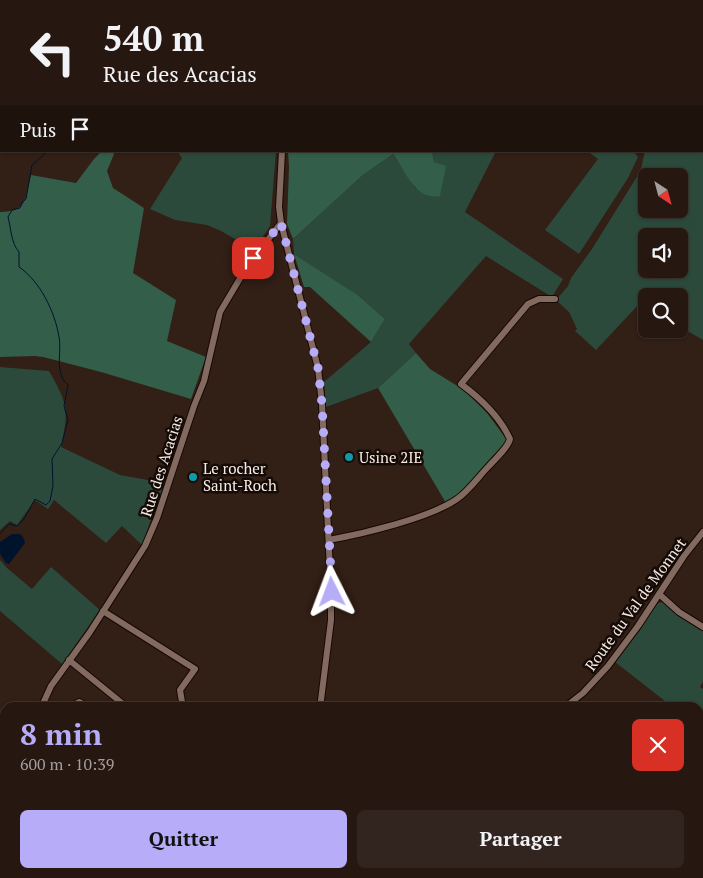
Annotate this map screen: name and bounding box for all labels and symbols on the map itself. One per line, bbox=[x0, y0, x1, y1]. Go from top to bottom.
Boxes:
north arrow bbox=[638, 168, 688, 218]
pin bbox=[232, 237, 274, 279]
street label: Rue des Acacias bbox=[135, 413, 187, 519]
place label: Usine 2IE bbox=[359, 447, 422, 467]
marker: Usine 2IE bbox=[343, 451, 355, 463]
place label: Le rocher Saint-Roch bbox=[203, 458, 277, 495]
marker: Le rocher Saint-Roch bbox=[187, 471, 199, 483]
street label: Route du Val de Monnet bbox=[580, 533, 690, 674]
position arrow bbox=[305, 565, 357, 617]

